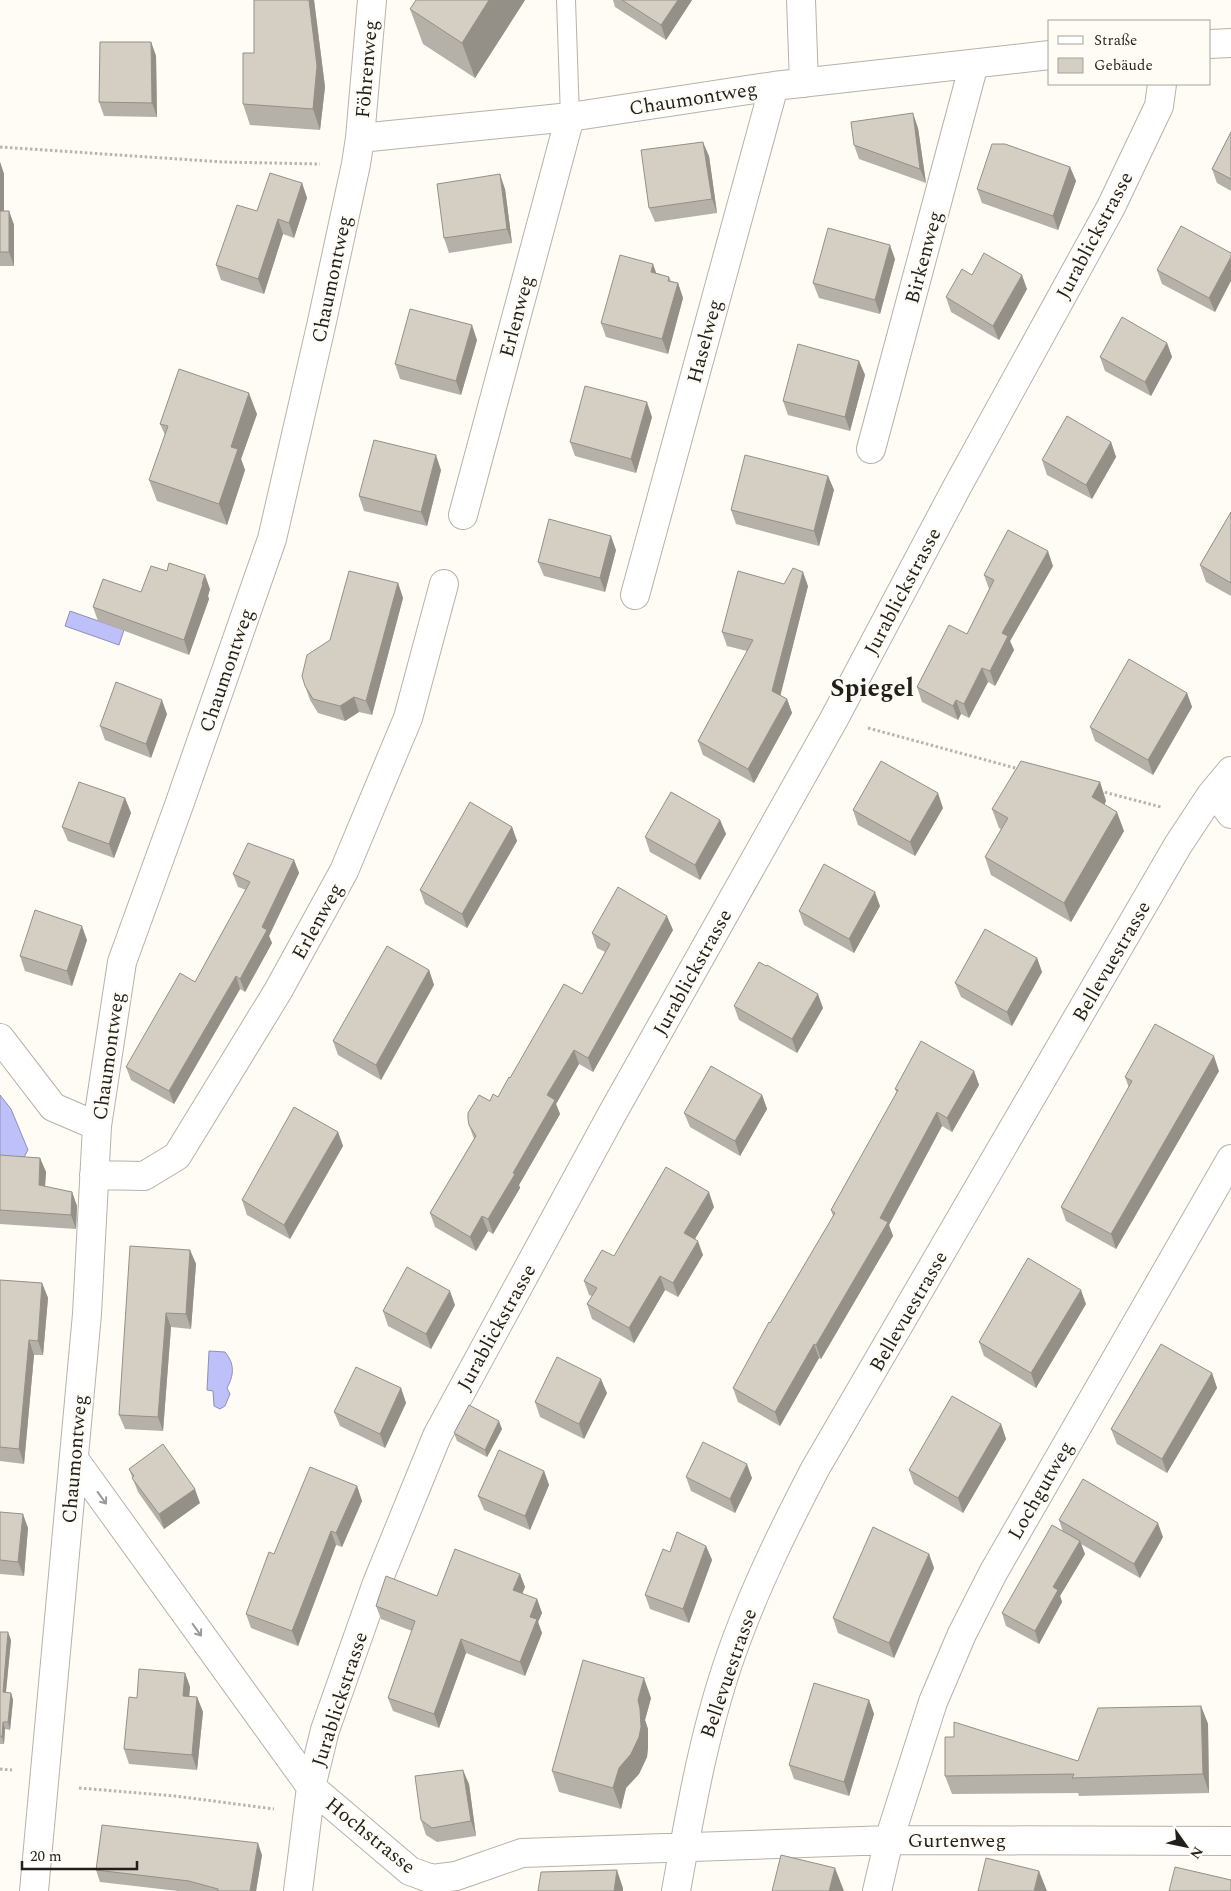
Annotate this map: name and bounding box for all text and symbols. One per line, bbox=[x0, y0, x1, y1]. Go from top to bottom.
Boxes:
street label: Föhrenweg bbox=[348, 19, 386, 120]
legend bbox=[1048, 20, 1211, 85]
text: Straße bbox=[1094, 29, 1137, 52]
text: Gebäude bbox=[1094, 54, 1153, 77]
street label: Chaumontweg bbox=[627, 74, 759, 124]
street label: Jurablickstrasse bbox=[1049, 166, 1141, 305]
street label: Birkenweg bbox=[897, 208, 951, 307]
street label: Chaumontweg bbox=[304, 213, 360, 346]
street label: Erlenweg bbox=[492, 272, 542, 361]
street label: Haselweg bbox=[679, 296, 731, 387]
street label: Jurablickstrasse bbox=[857, 522, 949, 661]
street label: Chaumontweg bbox=[192, 604, 262, 736]
district label: Spiegel bbox=[830, 670, 914, 708]
street label: Erlenweg bbox=[284, 878, 351, 965]
street label: Bellevuestrasse bbox=[1065, 895, 1159, 1028]
street label: Jurablickstrasse bbox=[646, 904, 740, 1041]
street label: Chaumontweg bbox=[85, 990, 133, 1122]
street label: Bellevuestrasse bbox=[862, 1245, 956, 1378]
street label: Jurablickstrasse bbox=[450, 1259, 544, 1396]
street label: Chaumontweg bbox=[54, 1393, 96, 1525]
street label: Lochgutweg bbox=[1000, 1436, 1081, 1545]
one-way arrow bbox=[97, 1491, 107, 1505]
street label: Bellevuestrasse bbox=[693, 1604, 765, 1742]
one-way arrow bbox=[192, 1623, 202, 1637]
street label: Jurablickstrasse bbox=[304, 1628, 376, 1771]
street label: Hochstrasse bbox=[319, 1790, 422, 1882]
north arrow bbox=[1161, 1821, 1211, 1871]
street label: Gurtenweg bbox=[908, 1826, 1006, 1856]
scale bar bbox=[22, 1838, 138, 1870]
text: N bbox=[1185, 1842, 1208, 1863]
text: 20 m bbox=[30, 1845, 62, 1868]

